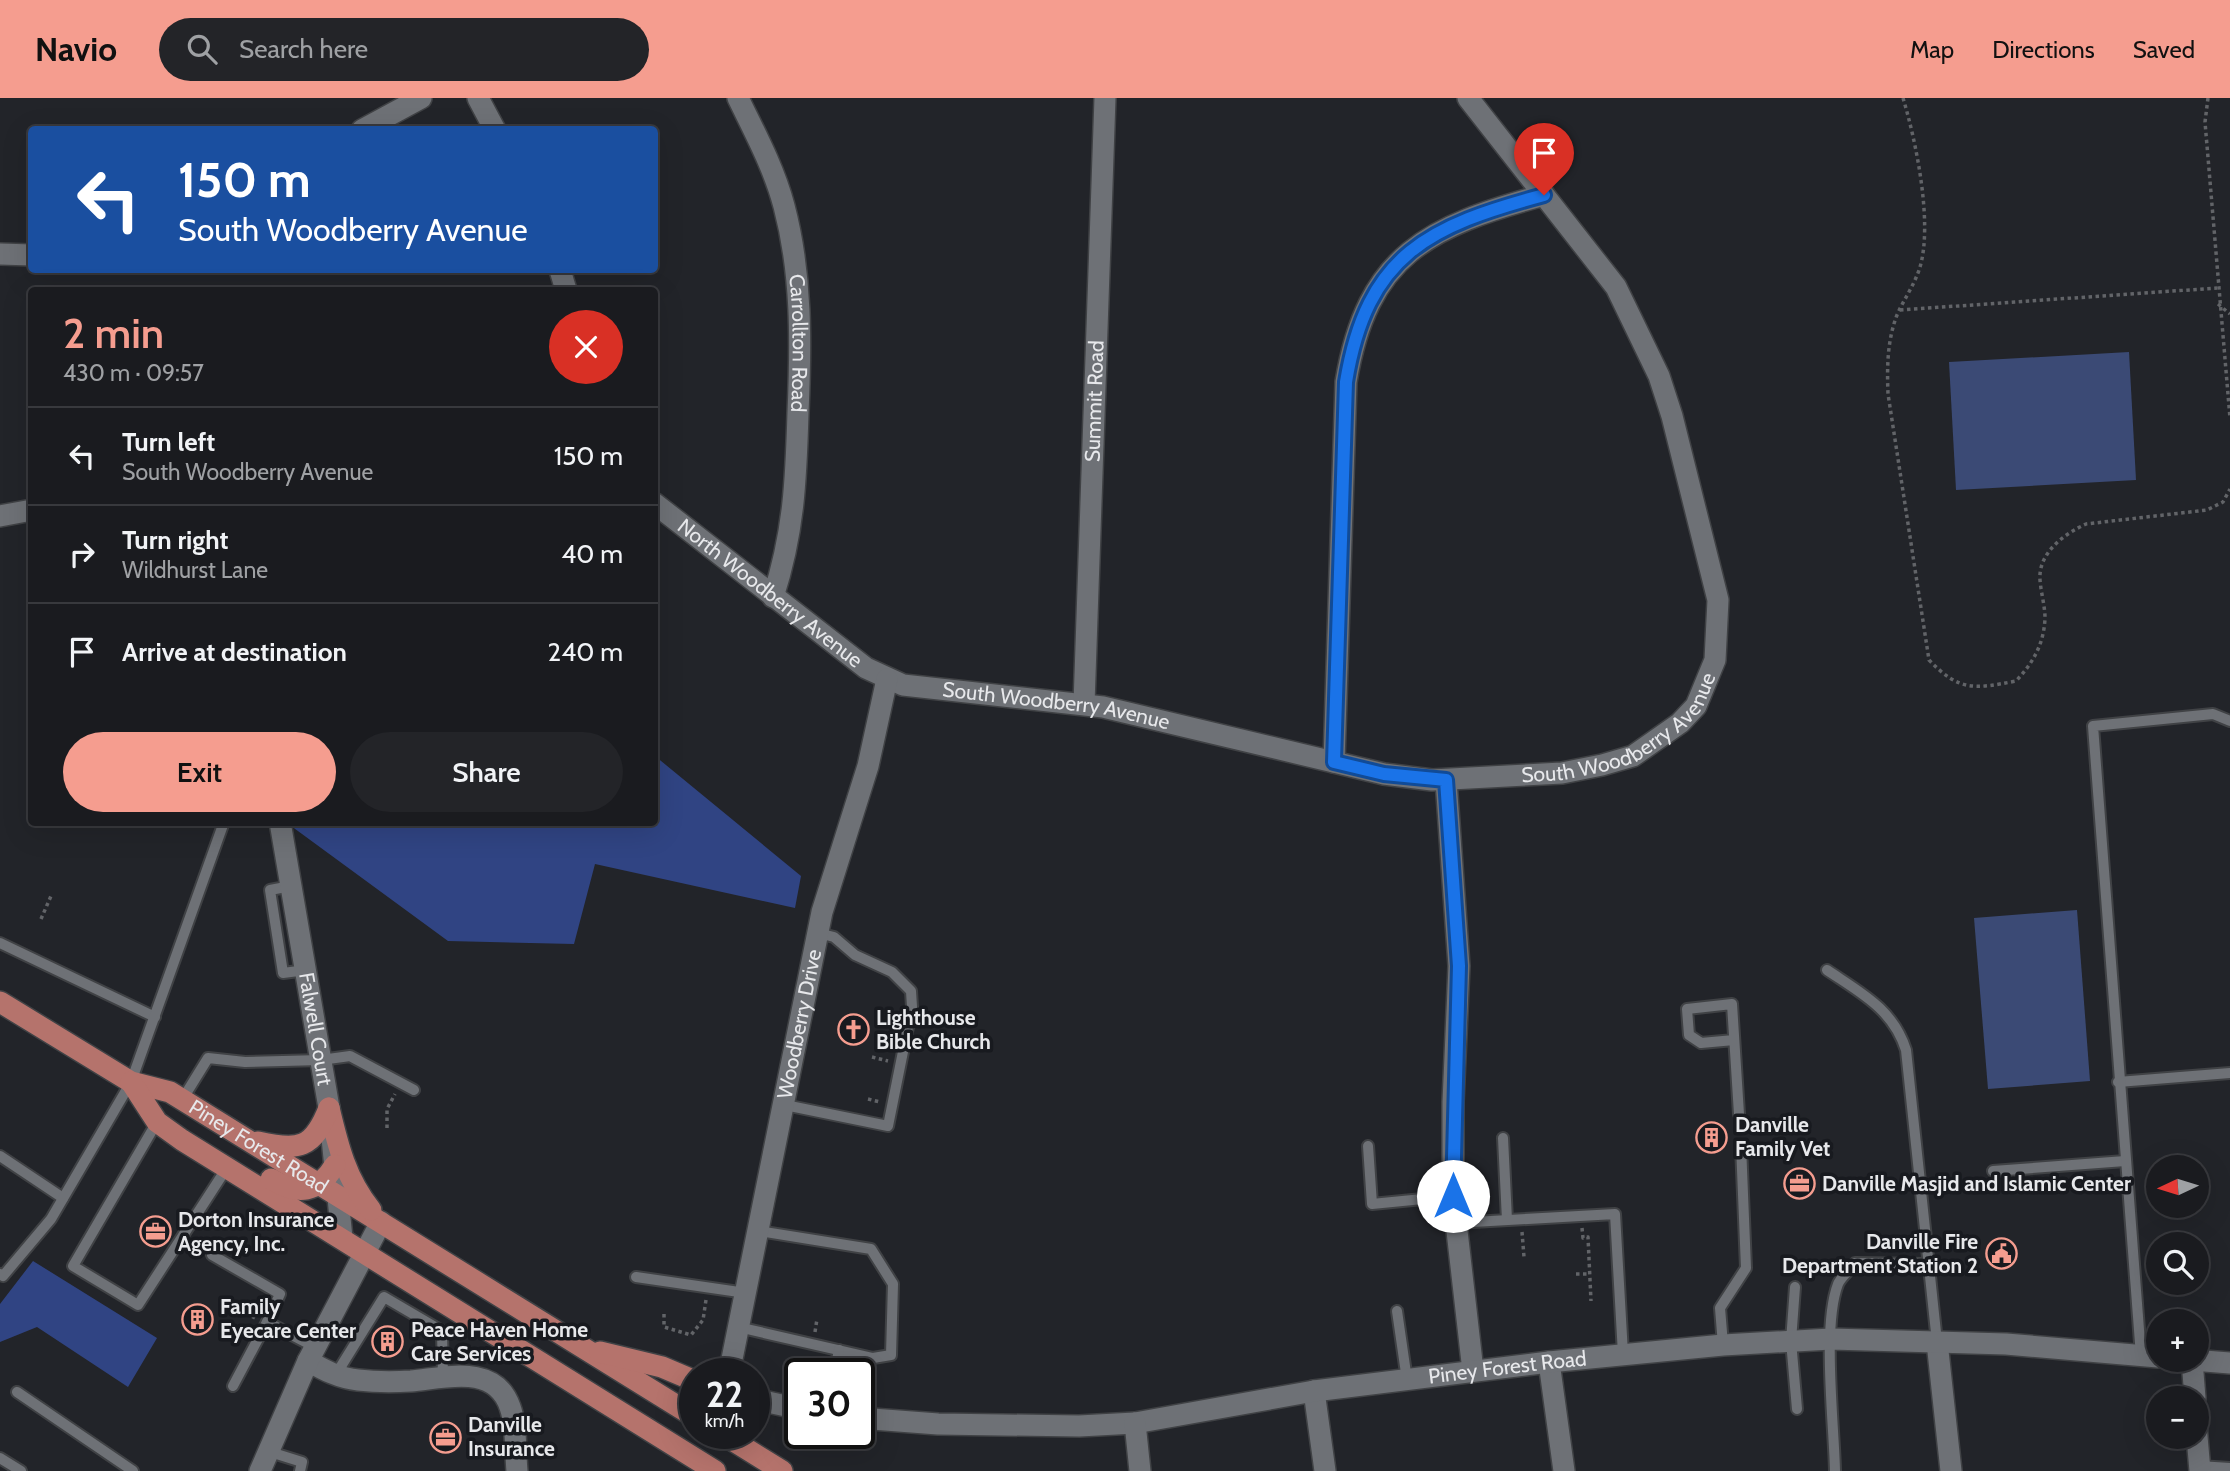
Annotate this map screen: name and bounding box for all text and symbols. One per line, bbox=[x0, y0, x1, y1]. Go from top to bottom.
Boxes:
search box bbox=[159, 18, 649, 81]
text: Navio bbox=[35, 29, 117, 69]
icon: search bbox=[183, 30, 221, 68]
text: Search here bbox=[239, 33, 368, 65]
text: Map bbox=[1910, 35, 1954, 64]
text: Directions bbox=[1992, 35, 2095, 64]
text: Saved bbox=[2133, 35, 2195, 64]
pin bbox=[1514, 123, 1574, 195]
icon: arrive bbox=[1525, 134, 1563, 172]
text: 150 m bbox=[178, 150, 311, 209]
icon: left bbox=[63, 154, 154, 245]
text: South Woodberry Avenue bbox=[178, 210, 528, 249]
street label: Carrollton Road bbox=[784, 273, 813, 413]
text: 2 min bbox=[63, 307, 164, 359]
button: close bbox=[549, 310, 623, 384]
street label: Summit Road bbox=[1079, 340, 1109, 462]
text: 430 m · 09:57 bbox=[63, 359, 204, 387]
text: Turn left bbox=[122, 426, 215, 458]
icon: left bbox=[63, 437, 101, 475]
text: 150 m bbox=[554, 440, 623, 472]
text: South Woodberry Avenue bbox=[122, 458, 373, 486]
street label: North Woodberry Avenue bbox=[673, 513, 868, 673]
text: Turn right bbox=[122, 524, 228, 556]
icon: right bbox=[63, 535, 101, 573]
text: 40 m bbox=[561, 538, 623, 570]
text: Wildhurst Lane bbox=[122, 556, 268, 584]
icon: arrive bbox=[63, 633, 101, 671]
text: Arrive at destination bbox=[122, 636, 347, 668]
text: 240 m bbox=[548, 636, 623, 668]
street label: South Woodberry Avenue bbox=[1521, 669, 1721, 787]
street label: South Woodberry Avenue bbox=[941, 676, 1173, 735]
button: Exit bbox=[63, 732, 336, 812]
button: Share bbox=[350, 732, 623, 812]
street label: Woodberry Drive bbox=[772, 947, 826, 1101]
street label: Falwell Court bbox=[294, 970, 338, 1087]
place label: Lighthouse Bible Church bbox=[876, 1005, 991, 1054]
church icon: Lighthouse Bible Church bbox=[836, 1013, 870, 1047]
street label: Piney Forest Road bbox=[185, 1094, 333, 1199]
place label: Danville Family Vet bbox=[1735, 1112, 1830, 1161]
building icon: Danville Family Vet bbox=[1695, 1120, 1729, 1154]
north arrow bbox=[2146, 1155, 2208, 1218]
map controls bbox=[2146, 1155, 2209, 1449]
position arrow bbox=[1416, 1159, 1490, 1233]
office icon: Danville Masjid and Islamic Center bbox=[1782, 1167, 1816, 1201]
place label: Danville Masjid and Islamic Center bbox=[1822, 1171, 2131, 1196]
place label: Dorton Insurance Agency, Inc. bbox=[178, 1207, 335, 1256]
office icon: Dorton Insurance Agency, Inc. bbox=[138, 1215, 172, 1249]
place label: Danville Fire Department Station 2 bbox=[1782, 1229, 1978, 1278]
button: search bbox=[2146, 1232, 2209, 1295]
public building icon: Danville Fire Department Station 2 bbox=[1984, 1237, 2018, 1271]
place label: Family Eyecare Center bbox=[220, 1294, 356, 1343]
building icon: Family Eyecare Center bbox=[180, 1302, 214, 1336]
button: + bbox=[2146, 1309, 2209, 1372]
place label: Peace Haven Home Care Services bbox=[411, 1317, 588, 1366]
building icon: Peace Haven Home Care Services bbox=[371, 1325, 405, 1359]
street label: Piney Forest Road bbox=[1427, 1345, 1588, 1389]
speed limit sign: 30 bbox=[784, 1358, 875, 1449]
text: 22 bbox=[706, 1373, 743, 1416]
button: − bbox=[2146, 1386, 2209, 1449]
text: km/h bbox=[705, 1410, 744, 1432]
place label: Danville Insurance bbox=[468, 1412, 555, 1461]
office icon: Danville Insurance bbox=[428, 1420, 462, 1454]

